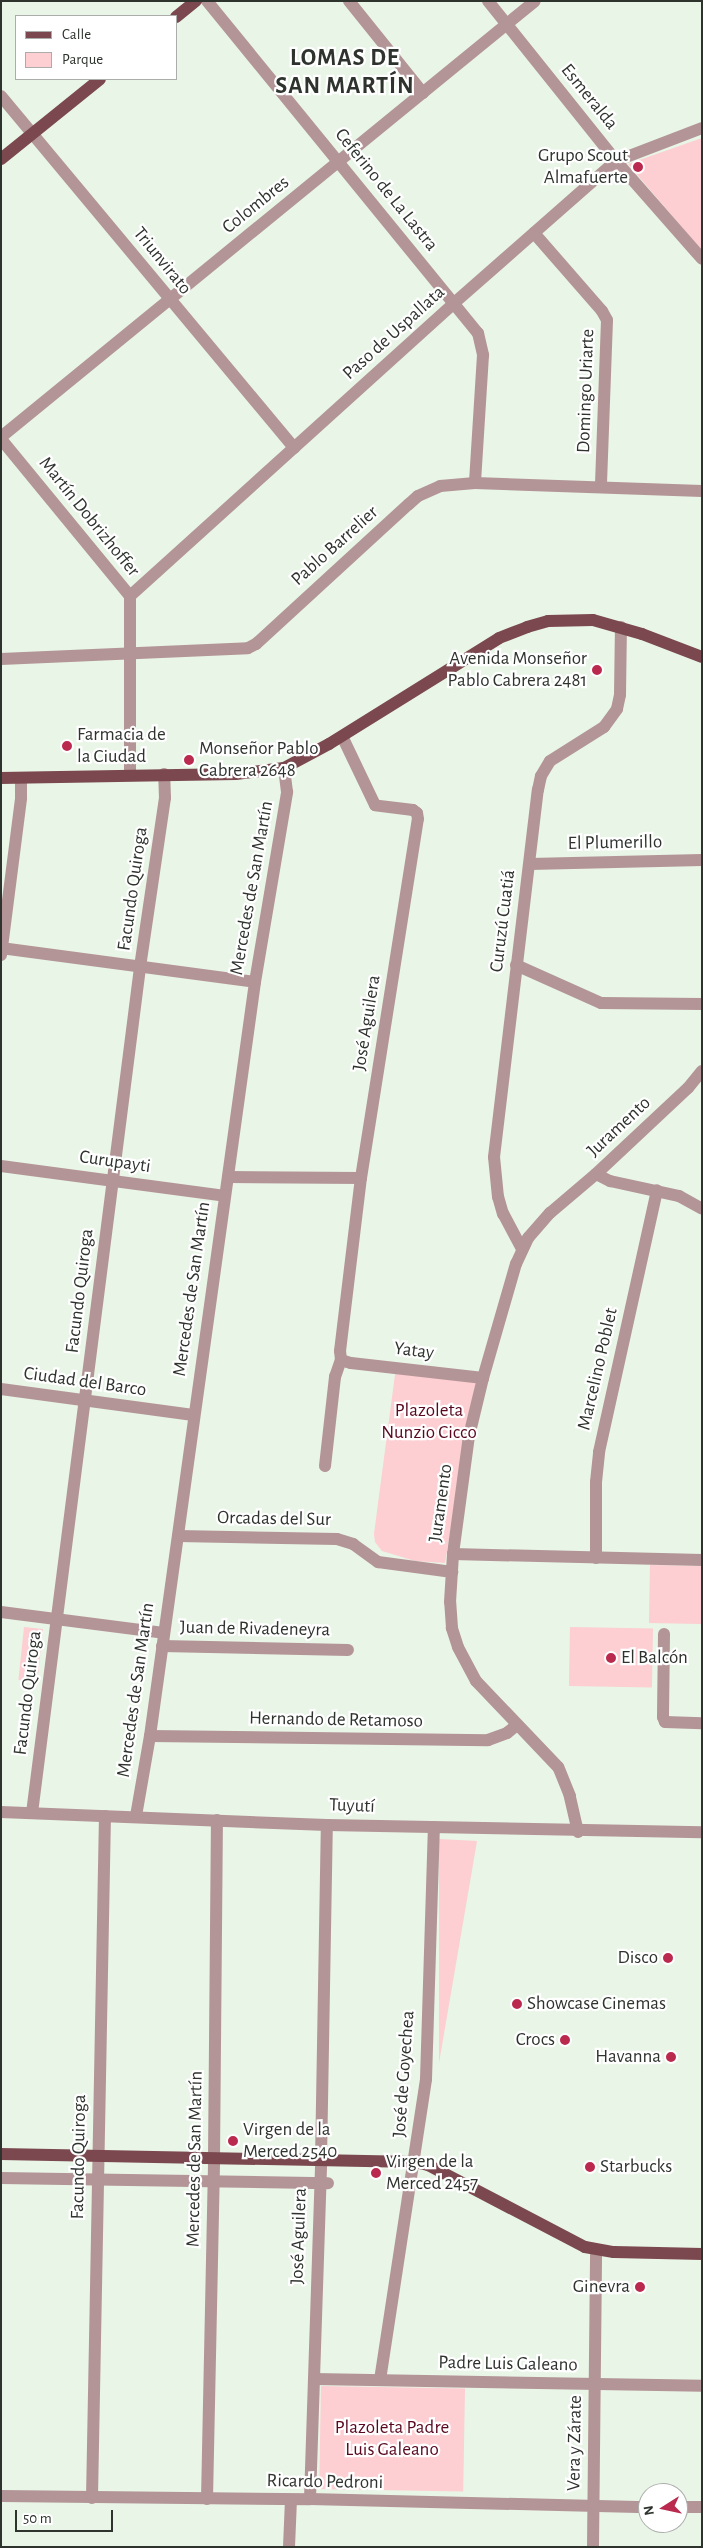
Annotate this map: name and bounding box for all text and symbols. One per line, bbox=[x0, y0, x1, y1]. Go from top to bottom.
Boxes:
legend bbox=[15, 15, 178, 80]
text: Calle bbox=[62, 27, 91, 42]
district label: LOMAS DE SAN MARTÍN bbox=[274, 45, 416, 101]
text: Parque bbox=[62, 52, 103, 67]
street label: Esmeralda bbox=[556, 59, 622, 135]
street label: Ceferino de La Lastra bbox=[329, 124, 443, 256]
place label: Grupo Scout Almafuerte bbox=[538, 145, 628, 189]
marker: Grupo Scout Almafuerte bbox=[632, 161, 644, 173]
street label: Colombres bbox=[218, 171, 294, 239]
street label: Triunvirato bbox=[128, 223, 196, 299]
street label: Paso de Uspallata bbox=[338, 281, 450, 385]
street label: Domingo Uriarte bbox=[572, 329, 600, 453]
street label: Martín Dobrizhoffer bbox=[34, 452, 144, 582]
street label: Pablo Barrelier bbox=[287, 501, 383, 591]
place label: Avenida Monseñor Pablo Cabrera 2481 bbox=[448, 648, 587, 692]
marker: Avenida Monseñor Pablo Cabrera 2481 bbox=[591, 664, 603, 676]
place label: Farmacia de la Ciudad bbox=[77, 724, 166, 768]
place label: Monseñor Pablo Cabrera 2648 bbox=[199, 738, 319, 782]
marker: Farmacia de la Ciudad bbox=[61, 740, 73, 752]
marker: Monseñor Pablo Cabrera 2648 bbox=[183, 754, 195, 766]
street label: Mercedes de San Martín bbox=[225, 799, 279, 977]
street label: Facundo Quiroga bbox=[113, 826, 153, 952]
street label: El Plumerillo bbox=[568, 831, 662, 855]
street label: Curuzú Cuatiá bbox=[485, 868, 521, 974]
street label: José Aguilera bbox=[348, 974, 386, 1072]
street label: Juramento bbox=[582, 1092, 656, 1162]
street label: Curupayti bbox=[78, 1146, 152, 1178]
street label: Mercedes de San Martín bbox=[168, 1200, 216, 1378]
street label: Facundo Quiroga bbox=[61, 1228, 99, 1354]
street label: Marcelino Poblet bbox=[573, 1306, 623, 1432]
street label: Yatay bbox=[393, 1337, 435, 1365]
street label: Ciudad del Barco bbox=[22, 1362, 148, 1402]
park label: Plazoleta Nunzio Cicco bbox=[381, 1400, 477, 1444]
street label: Juramento bbox=[424, 1462, 458, 1544]
street label: Orcadas del Sur bbox=[217, 1507, 331, 1531]
street label: Mercedes de San Martín bbox=[112, 1601, 160, 1779]
street label: Juan de Rivadeneyra bbox=[180, 1616, 330, 1642]
street label: Facundo Quiroga bbox=[9, 1630, 47, 1756]
place label: El Balcón bbox=[621, 1647, 688, 1669]
marker: El Balcón bbox=[605, 1652, 617, 1664]
street label: Hernando de Retamoso bbox=[249, 1707, 423, 1733]
street label: Tuyutí bbox=[329, 1794, 375, 1818]
place label: Disco bbox=[617, 1947, 658, 1969]
marker: Disco bbox=[662, 1952, 674, 1964]
place label: Showcase Cinemas bbox=[527, 1993, 666, 2015]
marker: Showcase Cinemas bbox=[511, 1998, 523, 2010]
street label: José de Goyechea bbox=[388, 2010, 420, 2138]
place label: Crocs bbox=[516, 2029, 555, 2051]
marker: Crocs bbox=[559, 2034, 571, 2046]
place label: Havanna bbox=[595, 2046, 661, 2068]
marker: Havanna bbox=[665, 2051, 677, 2063]
street label: Mercedes de San Martín bbox=[182, 2071, 208, 2247]
street label: Facundo Quiroga bbox=[67, 2094, 91, 2220]
place label: Virgen de la Merced 2540 bbox=[243, 2119, 337, 2163]
marker: Virgen de la Merced 2540 bbox=[227, 2135, 239, 2147]
place label: Virgen de la Merced 2457 bbox=[386, 2151, 478, 2195]
place label: Starbucks bbox=[600, 2156, 672, 2178]
marker: Starbucks bbox=[584, 2161, 596, 2173]
marker: Virgen de la Merced 2457 bbox=[370, 2167, 382, 2179]
street label: José Aguilera bbox=[286, 2187, 312, 2285]
place label: Ginevra bbox=[573, 2276, 630, 2298]
marker: Ginevra bbox=[634, 2281, 646, 2293]
street label: Padre Luis Galeano bbox=[438, 2351, 578, 2377]
street label: Vera y Zárate bbox=[563, 2395, 587, 2491]
park label: Plazoleta Padre Luis Galeano bbox=[335, 2417, 449, 2461]
street label: Ricardo Pedroni bbox=[266, 2470, 384, 2494]
north arrow bbox=[638, 2483, 688, 2533]
scale bar bbox=[18, 2500, 115, 2532]
text: N bbox=[641, 2504, 657, 2516]
text: 50 m bbox=[23, 2511, 52, 2526]

